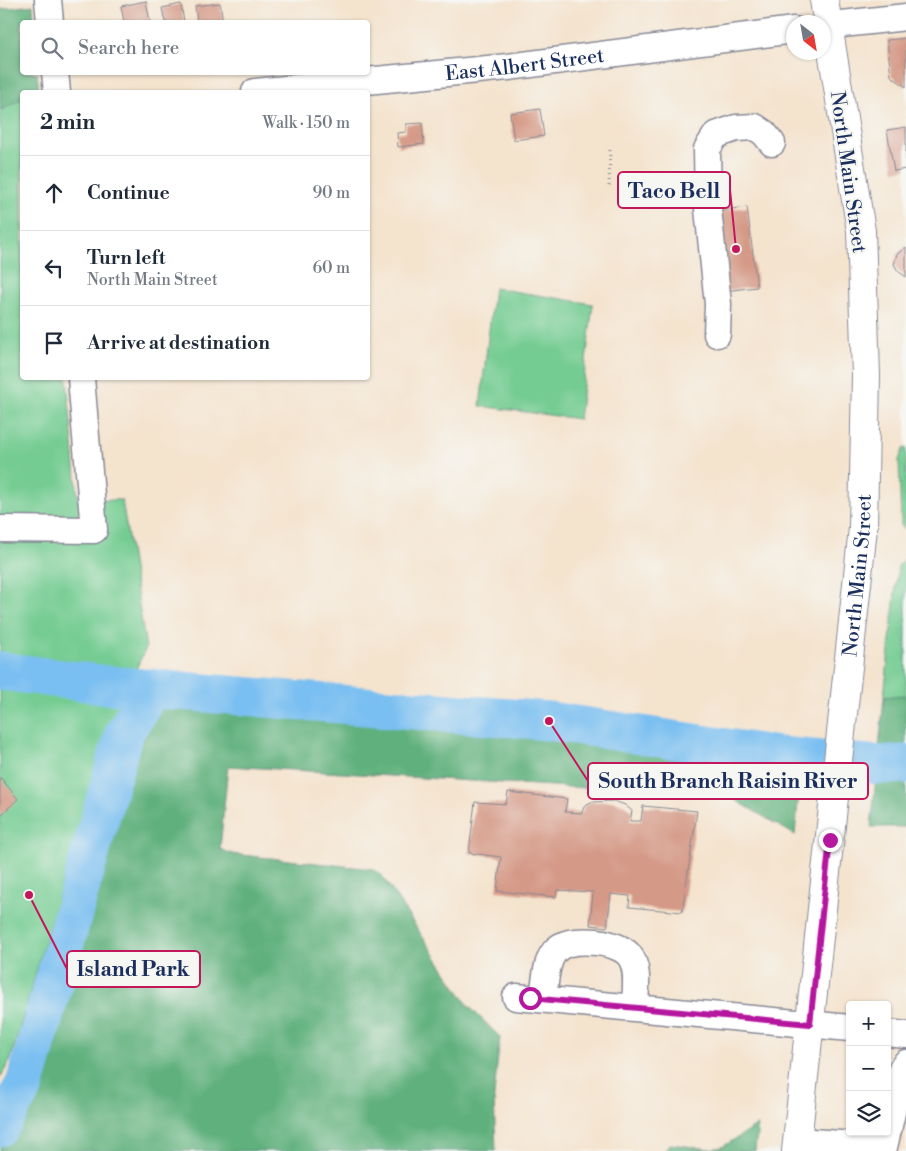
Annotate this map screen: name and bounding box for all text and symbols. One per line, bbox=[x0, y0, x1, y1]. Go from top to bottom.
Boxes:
north arrow bbox=[786, 15, 831, 60]
search box bbox=[20, 20, 370, 75]
icon: search bbox=[38, 34, 66, 62]
text: Search here bbox=[78, 36, 179, 60]
street label: East Albert Street bbox=[444, 44, 606, 87]
street label: North Main Street bbox=[824, 90, 871, 255]
text: 2 min bbox=[40, 110, 95, 136]
text: Walk · 150 m bbox=[262, 113, 350, 133]
callout: Taco Bell bbox=[618, 172, 730, 208]
icon: ahead bbox=[40, 179, 68, 207]
text: Taco Bell bbox=[628, 179, 720, 205]
text: Continue bbox=[87, 181, 170, 205]
text: 90 m bbox=[312, 183, 350, 203]
text: Turn left bbox=[87, 246, 166, 270]
icon: left bbox=[40, 254, 68, 282]
text: 60 m bbox=[312, 258, 350, 278]
text: North Main Street bbox=[87, 270, 218, 290]
icon: arrive bbox=[40, 329, 68, 357]
text: Arrive at destination bbox=[87, 331, 270, 355]
street label: North Main Street bbox=[838, 494, 878, 658]
callout: South Branch Raisin River bbox=[588, 763, 868, 799]
text: South Branch Raisin River bbox=[598, 769, 858, 795]
route end bbox=[819, 829, 842, 852]
callout: Island Park bbox=[67, 951, 200, 987]
text: Island Park bbox=[76, 957, 191, 983]
route start bbox=[519, 987, 542, 1010]
map controls bbox=[846, 1001, 891, 1136]
button: + bbox=[846, 1001, 891, 1046]
button: − bbox=[846, 1046, 891, 1091]
button: layers bbox=[846, 1091, 891, 1136]

